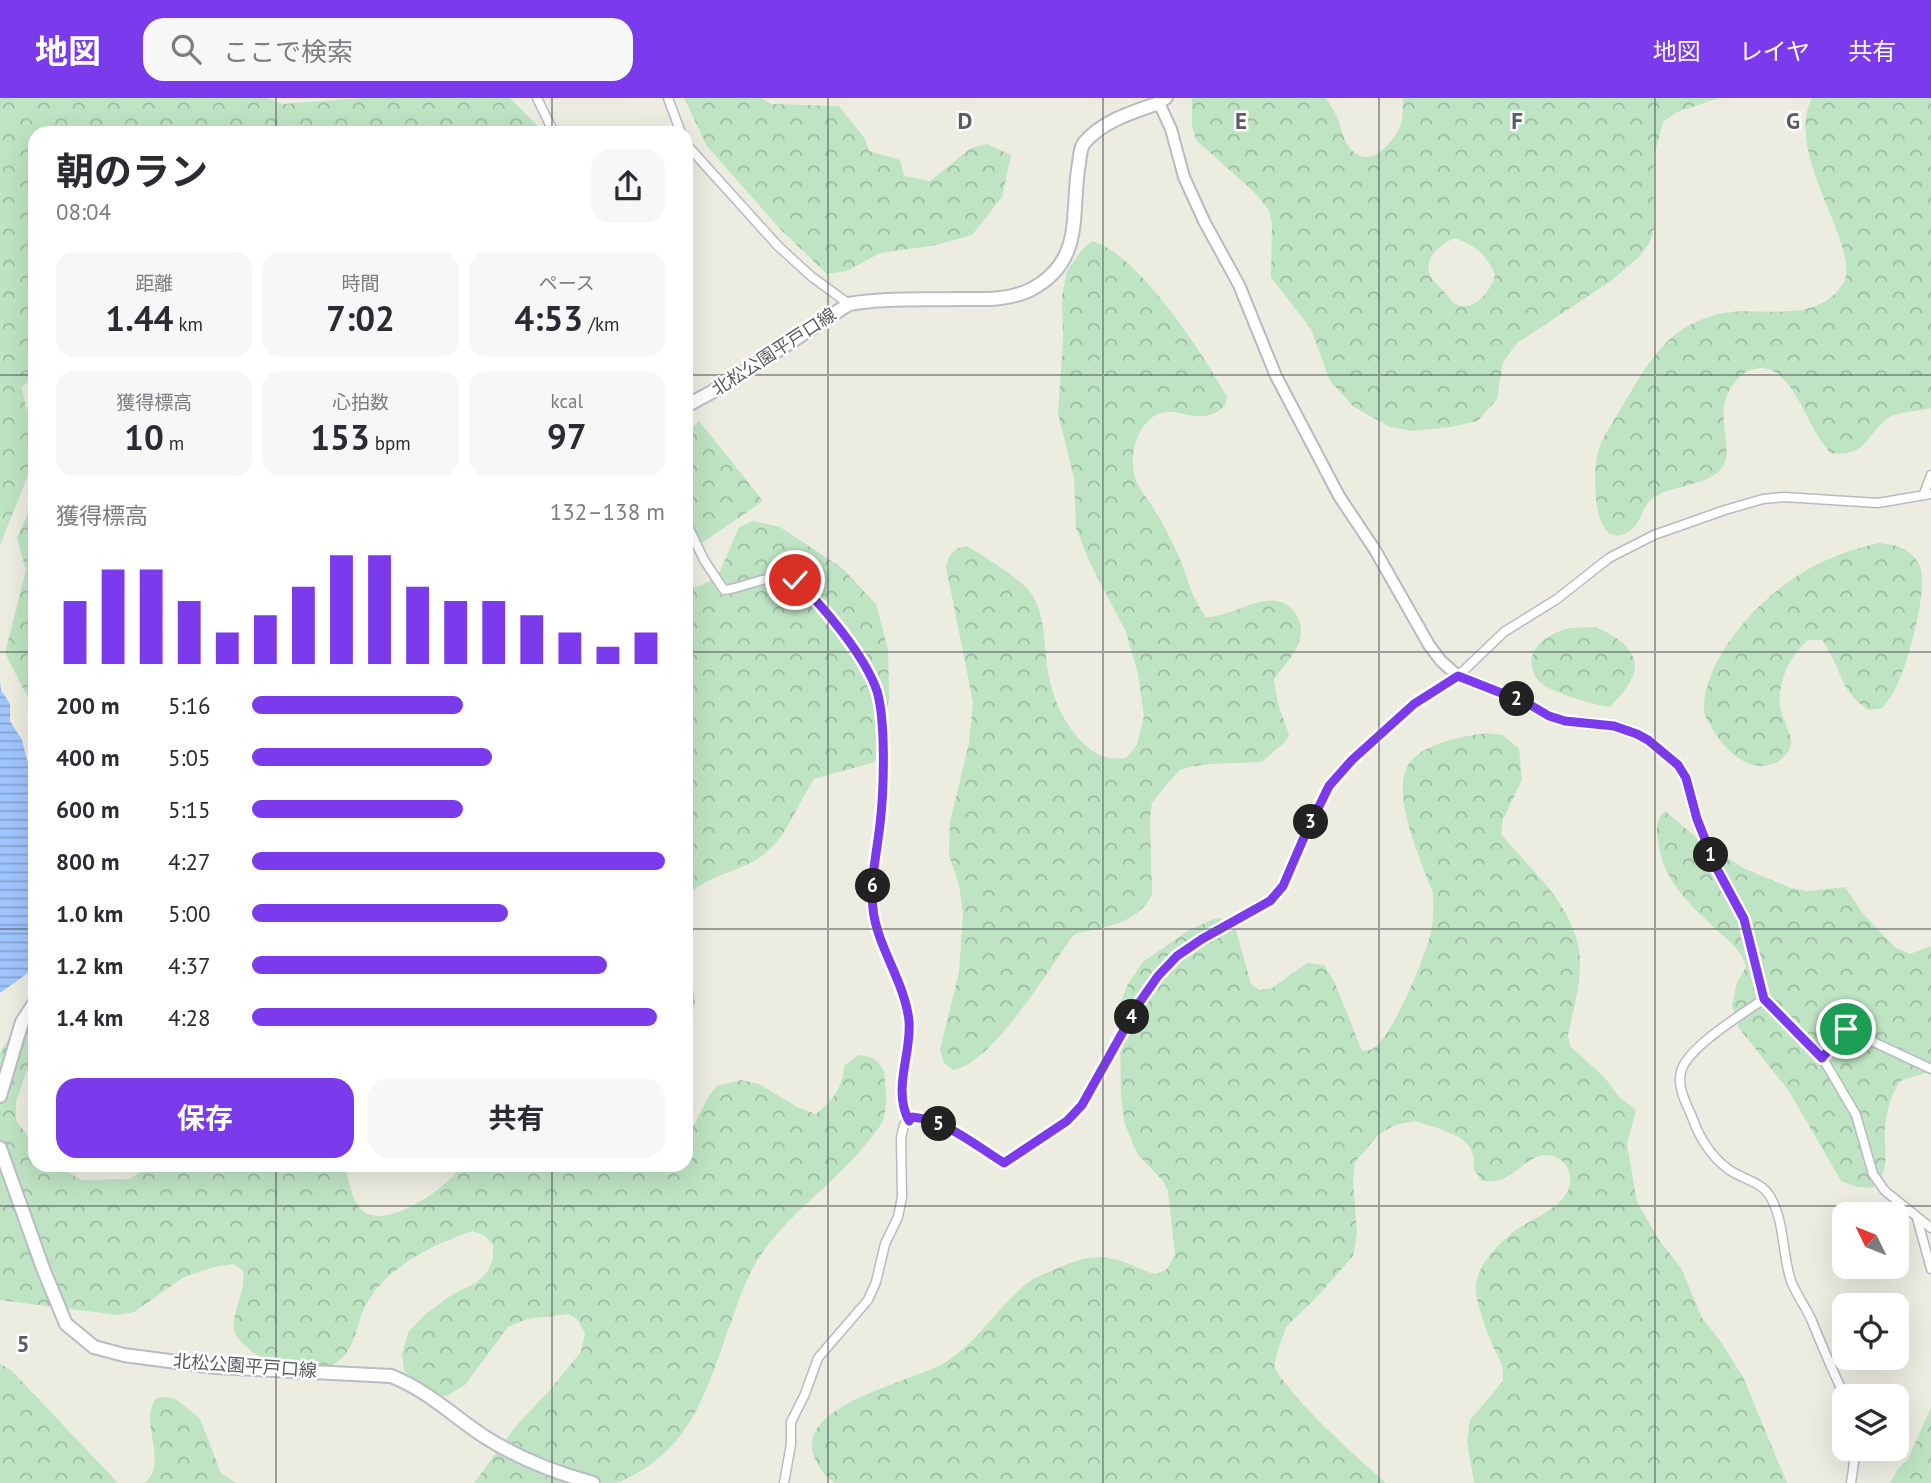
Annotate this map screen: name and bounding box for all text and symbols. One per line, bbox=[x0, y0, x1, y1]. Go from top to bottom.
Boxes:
search box bbox=[143, 18, 633, 81]
text: 地図 bbox=[35, 29, 101, 72]
icon: search bbox=[167, 30, 205, 68]
text: ここで検索 bbox=[223, 35, 353, 68]
text: 地図 bbox=[1653, 36, 1701, 67]
text: レイヤ bbox=[1739, 36, 1810, 67]
text: 共有 bbox=[1848, 36, 1896, 67]
text: D bbox=[958, 106, 972, 135]
text: E bbox=[1235, 106, 1247, 135]
text: F bbox=[1511, 106, 1523, 135]
text: G bbox=[1786, 106, 1800, 135]
text: 朝のラン bbox=[56, 146, 208, 195]
button: share bbox=[591, 149, 665, 223]
text: 08:04 bbox=[56, 197, 111, 226]
text: 距離 bbox=[135, 271, 173, 295]
text: 時間 bbox=[341, 271, 380, 295]
text: ペース bbox=[539, 271, 595, 295]
text: 1.44 bbox=[105, 295, 173, 341]
text: 7:02 bbox=[326, 295, 395, 341]
text: 4:53 bbox=[514, 295, 583, 341]
street label: 北松公園平戸口線 bbox=[707, 303, 840, 400]
text: km bbox=[173, 312, 203, 336]
text: /km bbox=[583, 312, 619, 336]
text: kcal bbox=[551, 389, 583, 413]
text: 獲得標高 bbox=[116, 390, 192, 414]
text: 心拍数 bbox=[332, 390, 389, 414]
text: 97 bbox=[547, 413, 587, 459]
text: 10 bbox=[124, 414, 164, 460]
text: 153 bbox=[310, 414, 370, 460]
text: m bbox=[164, 431, 184, 455]
text: bpm bbox=[370, 431, 411, 455]
text: 132–138 m bbox=[550, 497, 665, 526]
text: 獲得標高 bbox=[56, 501, 148, 530]
pin bbox=[765, 550, 825, 610]
icon: check bbox=[776, 561, 814, 599]
pin: 2 bbox=[1500, 682, 1534, 716]
text: 2 bbox=[1511, 686, 1522, 710]
text: 200 m bbox=[56, 691, 119, 720]
text: 5:16 bbox=[168, 691, 211, 720]
text: 400 m bbox=[56, 743, 119, 772]
text: 5:05 bbox=[168, 743, 211, 772]
text: 600 m bbox=[56, 795, 119, 824]
text: 5:15 bbox=[168, 795, 211, 824]
pin: 3 bbox=[1294, 804, 1328, 840]
text: 3 bbox=[1305, 809, 1316, 833]
pin: 1 bbox=[1694, 838, 1728, 872]
text: 1 bbox=[1705, 842, 1716, 866]
text: 800 m bbox=[56, 847, 119, 876]
text: 4:27 bbox=[168, 847, 211, 876]
pin: 6 bbox=[856, 868, 890, 904]
text: 6 bbox=[867, 873, 878, 897]
text: 1.0 km bbox=[56, 899, 123, 928]
text: 5:00 bbox=[168, 899, 211, 928]
text: 1.2 km bbox=[56, 951, 123, 980]
text: 4:37 bbox=[168, 951, 211, 980]
pin bbox=[1816, 999, 1876, 1059]
pin: 4 bbox=[1114, 1000, 1150, 1034]
text: 1.4 km bbox=[56, 1003, 123, 1032]
text: 4:28 bbox=[168, 1003, 211, 1032]
text: 4 bbox=[1126, 1004, 1137, 1028]
icon: arrive bbox=[1827, 1010, 1865, 1048]
button: 保存 bbox=[56, 1078, 354, 1158]
button: 共有 bbox=[368, 1078, 665, 1158]
pin: 5 bbox=[922, 1107, 956, 1142]
text: 5 bbox=[933, 1111, 944, 1135]
north arrow bbox=[1832, 1202, 1909, 1279]
map controls bbox=[1832, 1202, 1909, 1461]
button: locate bbox=[1832, 1293, 1909, 1370]
text: 5 bbox=[16, 1329, 30, 1358]
street label: 北松公園平戸口線 bbox=[172, 1349, 318, 1382]
button: layers bbox=[1832, 1384, 1909, 1461]

